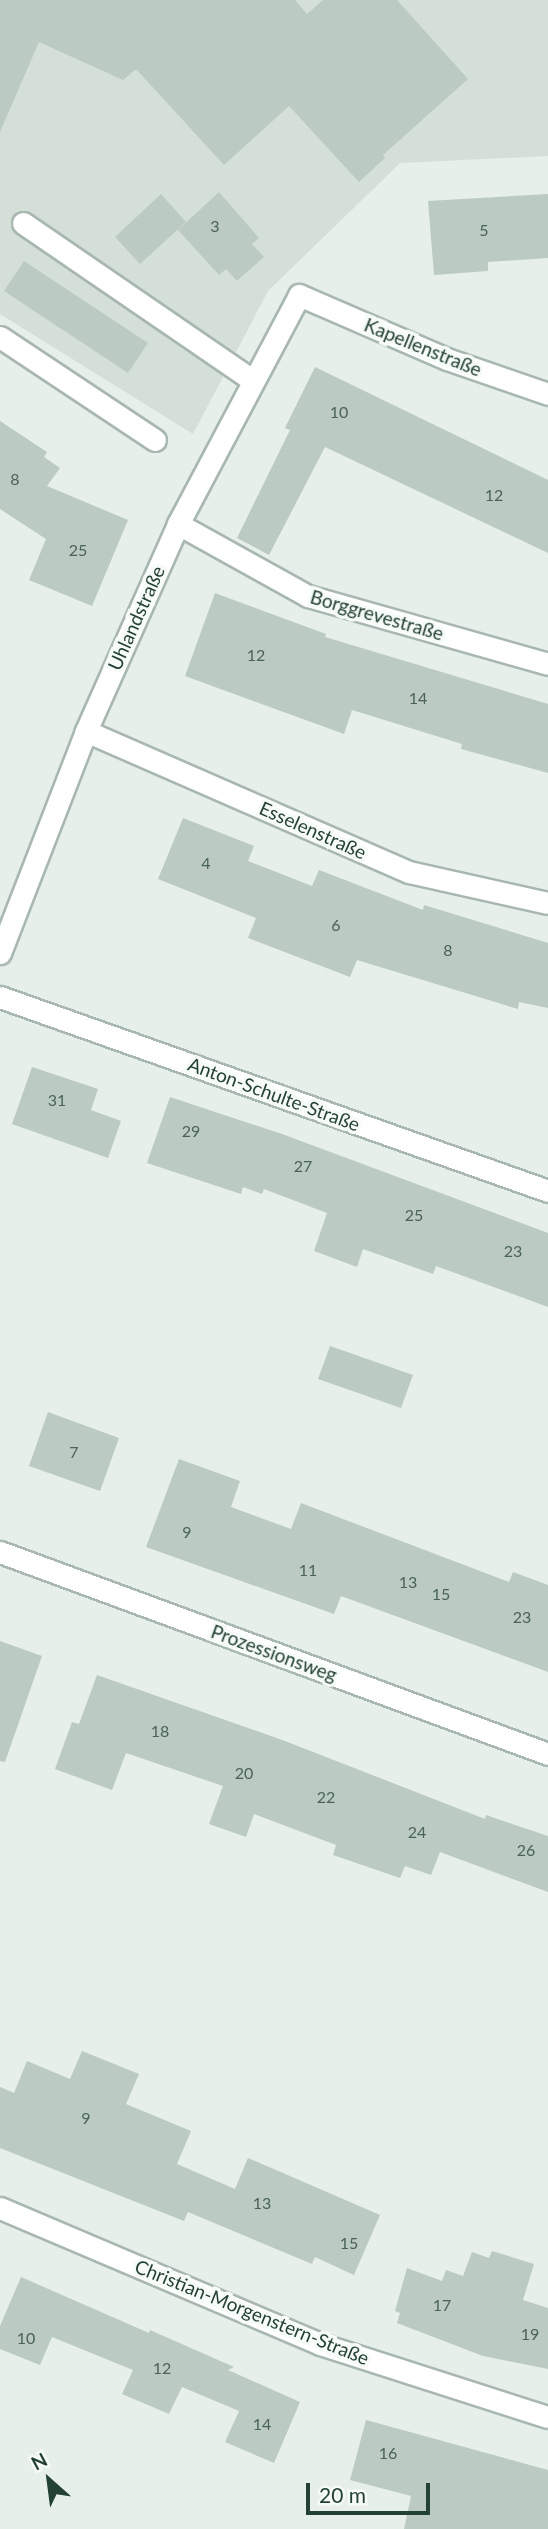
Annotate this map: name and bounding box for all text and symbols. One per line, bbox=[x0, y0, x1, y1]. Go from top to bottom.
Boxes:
house number: 3 bbox=[210, 216, 220, 236]
house number: 5 bbox=[479, 220, 489, 240]
street label: Kapellenstraße bbox=[361, 313, 485, 381]
house number: 10 bbox=[330, 402, 348, 422]
house number: 8 bbox=[10, 469, 20, 489]
house number: 12 bbox=[485, 485, 503, 505]
house number: 25 bbox=[69, 540, 87, 560]
street label: Uhlandstraße bbox=[103, 562, 169, 674]
street label: Borggrevestraße bbox=[308, 585, 446, 645]
house number: 12 bbox=[247, 645, 265, 665]
house number: 14 bbox=[409, 688, 427, 708]
street label: Esselenstraße bbox=[256, 796, 370, 864]
house number: 4 bbox=[201, 853, 211, 873]
house number: 6 bbox=[331, 915, 341, 935]
house number: 8 bbox=[443, 940, 453, 960]
street label: Anton-Schulte-Straße bbox=[185, 1052, 363, 1136]
house number: 31 bbox=[48, 1090, 66, 1110]
house number: 29 bbox=[182, 1121, 200, 1141]
house number: 27 bbox=[294, 1156, 312, 1176]
house number: 25 bbox=[405, 1205, 423, 1225]
house number: 23 bbox=[504, 1241, 522, 1261]
house number: 7 bbox=[69, 1442, 79, 1462]
house number: 9 bbox=[182, 1522, 192, 1542]
house number: 11 bbox=[299, 1560, 317, 1580]
house number: 13 bbox=[399, 1572, 417, 1592]
house number: 15 bbox=[432, 1584, 450, 1604]
house number: 23 bbox=[513, 1607, 531, 1627]
street label: Prozessionsweg bbox=[208, 1620, 340, 1686]
house number: 18 bbox=[151, 1721, 169, 1741]
house number: 20 bbox=[235, 1763, 253, 1783]
house number: 22 bbox=[317, 1787, 335, 1807]
house number: 24 bbox=[408, 1822, 426, 1842]
house number: 26 bbox=[517, 1840, 535, 1860]
house number: 9 bbox=[81, 2108, 91, 2128]
house number: 13 bbox=[253, 2193, 271, 2213]
house number: 15 bbox=[340, 2233, 358, 2253]
street label: Christian-Morgenstern-Straße bbox=[132, 2255, 372, 2369]
house number: 17 bbox=[433, 2295, 451, 2315]
house number: 19 bbox=[521, 2324, 539, 2344]
house number: 10 bbox=[17, 2328, 35, 2348]
house number: 12 bbox=[153, 2358, 171, 2378]
house number: 14 bbox=[253, 2414, 271, 2434]
house number: 16 bbox=[379, 2443, 397, 2463]
north arrow bbox=[14, 2445, 84, 2515]
text: N bbox=[27, 2447, 51, 2475]
scale bar bbox=[310, 2470, 434, 2514]
text: 20 m bbox=[319, 2482, 366, 2507]

